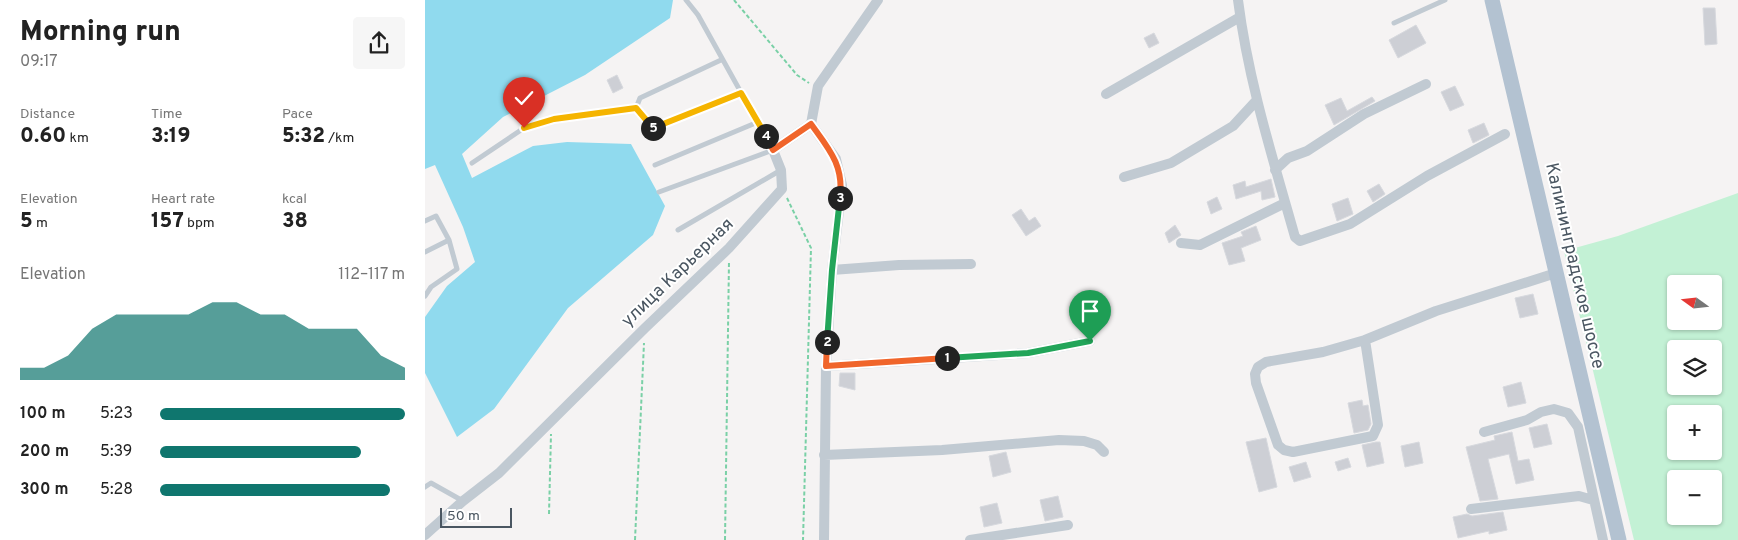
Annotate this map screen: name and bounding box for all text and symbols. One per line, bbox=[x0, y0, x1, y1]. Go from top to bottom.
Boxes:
text: Morning run bbox=[20, 15, 181, 51]
button: share bbox=[353, 17, 405, 69]
text: 09:17 bbox=[20, 52, 58, 72]
pin bbox=[503, 77, 545, 128]
icon: check bbox=[510, 84, 538, 112]
text: Distance bbox=[20, 106, 75, 123]
text: Time bbox=[151, 106, 182, 123]
text: Pace bbox=[282, 106, 313, 123]
pin: 5 bbox=[641, 116, 665, 140]
text: 5 bbox=[649, 120, 658, 137]
text: 0.60 bbox=[20, 123, 66, 150]
text: 3:19 bbox=[151, 123, 190, 150]
text: 5:32 bbox=[282, 123, 325, 150]
pin: 4 bbox=[753, 124, 779, 148]
text: 4 bbox=[762, 128, 771, 145]
text: km bbox=[66, 130, 89, 147]
text: /km bbox=[325, 130, 354, 147]
street label: Калининградское шоссе bbox=[1539, 161, 1609, 371]
pin: 3 bbox=[827, 186, 853, 210]
text: 3 bbox=[836, 190, 845, 207]
text: Elevation bbox=[20, 191, 78, 208]
text: Heart rate bbox=[151, 191, 215, 208]
text: kcal bbox=[282, 191, 307, 208]
text: 5 bbox=[20, 208, 33, 235]
text: 157 bbox=[151, 208, 184, 235]
text: 38 bbox=[282, 208, 308, 235]
street label: улица Карьерная bbox=[617, 213, 739, 333]
text: m bbox=[33, 215, 48, 232]
text: bpm bbox=[184, 215, 215, 232]
text: Elevation bbox=[20, 265, 86, 285]
text: 112–117 m bbox=[338, 265, 405, 285]
north arrow bbox=[1667, 275, 1723, 330]
map controls bbox=[1667, 275, 1722, 525]
pin bbox=[1069, 290, 1111, 341]
icon: arrive bbox=[1076, 297, 1104, 325]
pin: 2 bbox=[815, 330, 839, 354]
text: 2 bbox=[823, 334, 832, 351]
button: layers bbox=[1667, 340, 1722, 395]
pin: 1 bbox=[935, 346, 959, 370]
text: 1 bbox=[945, 350, 950, 367]
text: 100 m bbox=[20, 404, 66, 424]
text: 5:23 bbox=[100, 404, 133, 424]
button: + bbox=[1667, 405, 1722, 460]
text: 200 m bbox=[20, 442, 69, 462]
text: 5:39 bbox=[100, 442, 132, 462]
button: − bbox=[1667, 470, 1722, 525]
text: 300 m bbox=[20, 480, 68, 500]
text: 5:28 bbox=[100, 480, 133, 500]
scale bar bbox=[440, 505, 513, 528]
text: 50 m bbox=[447, 508, 480, 525]

